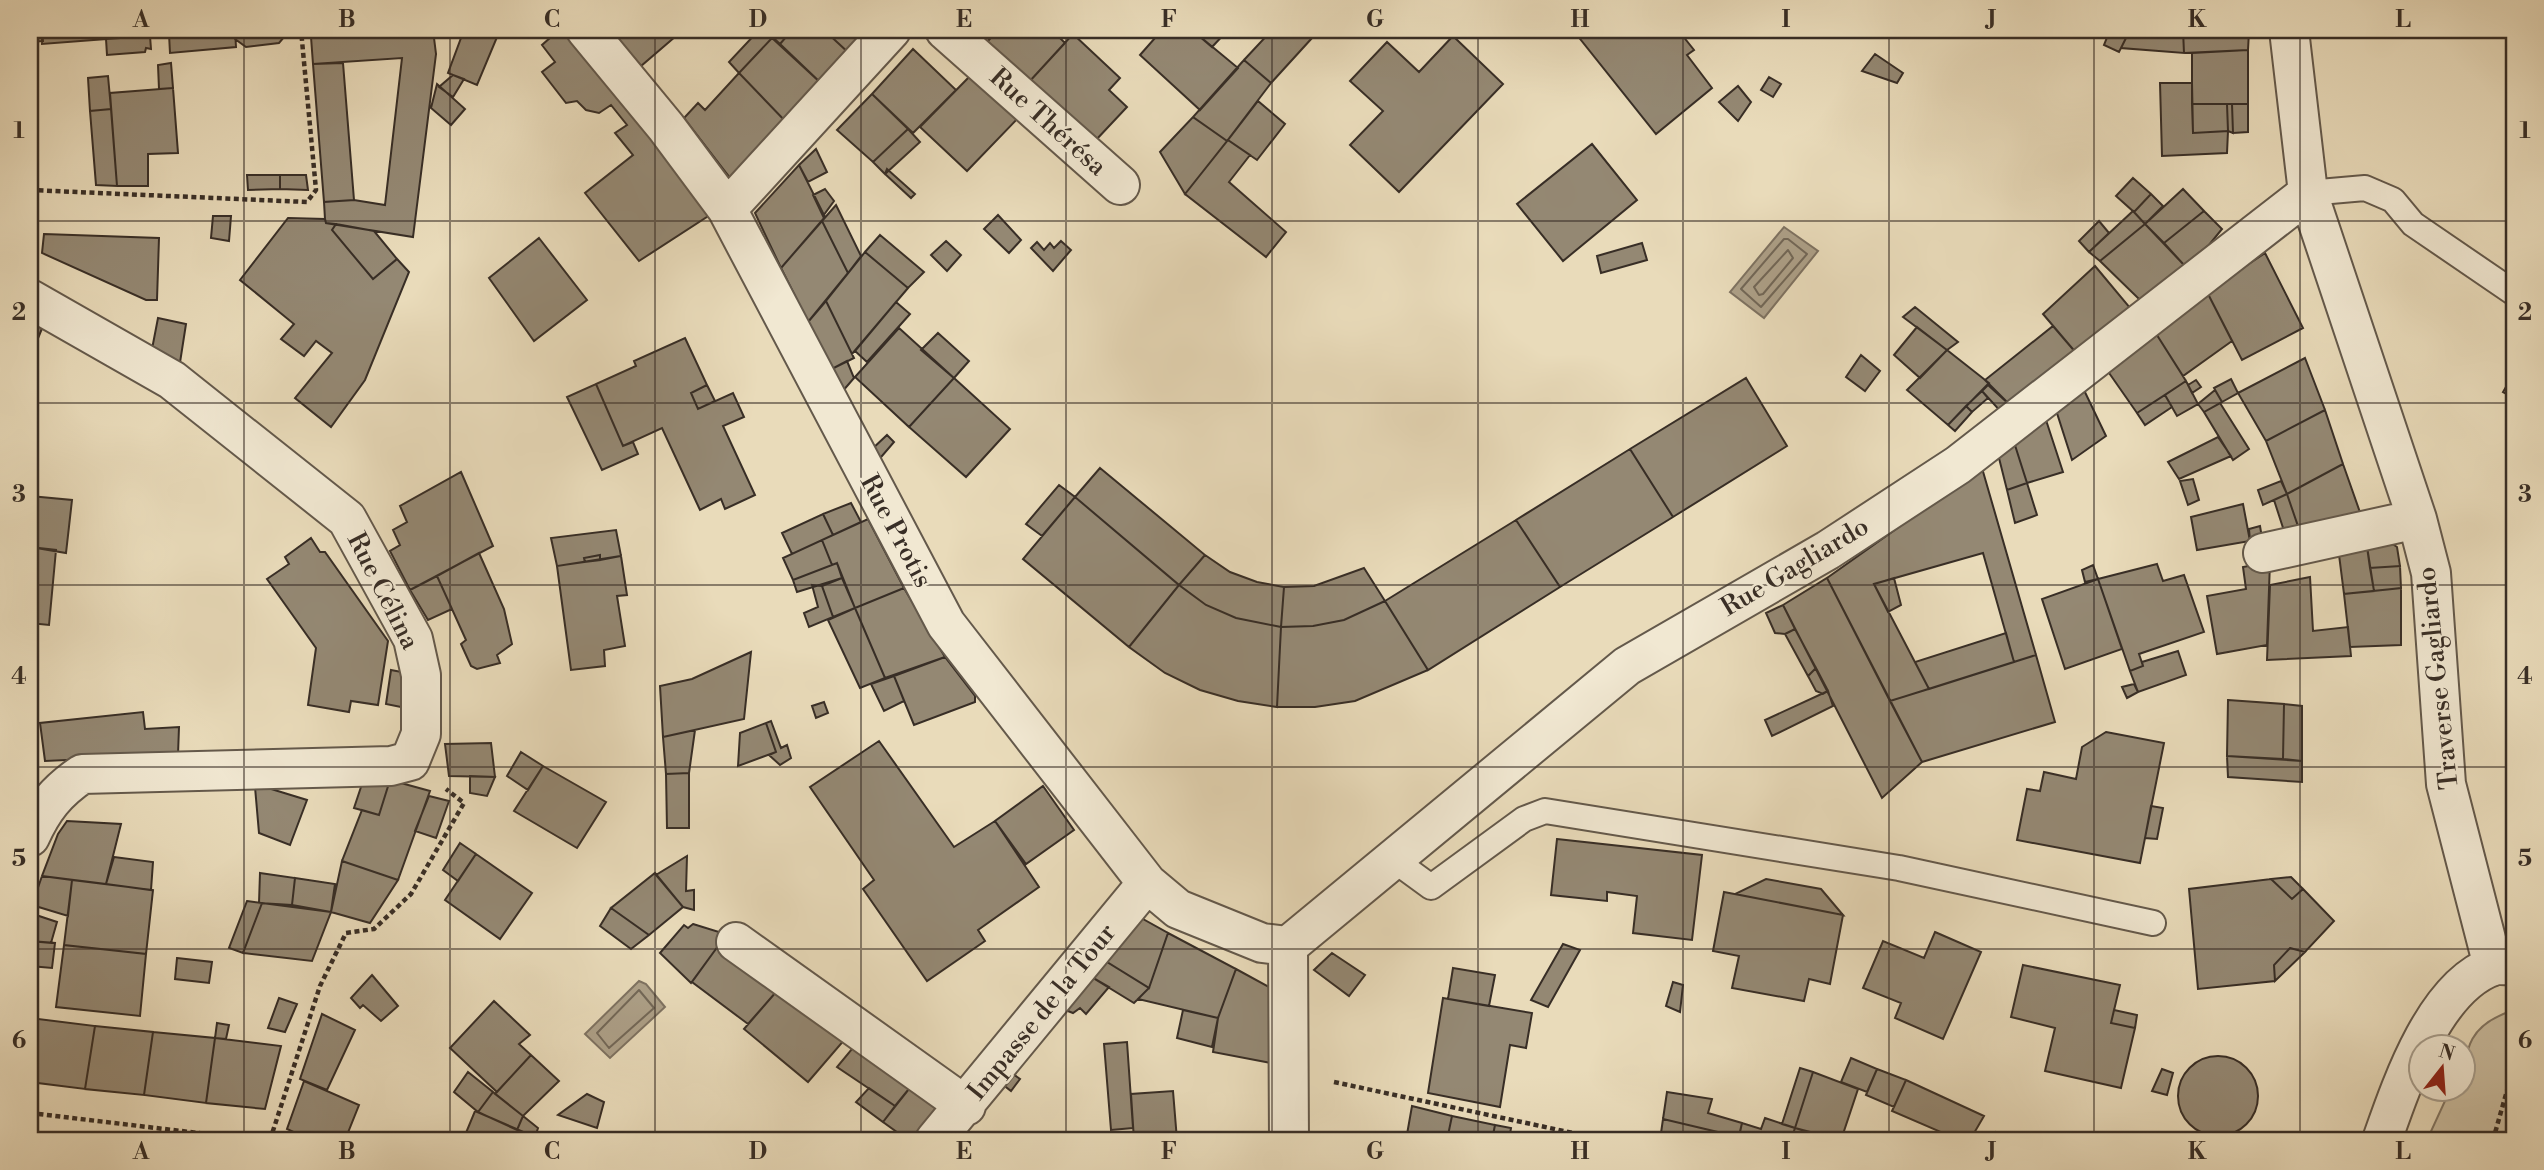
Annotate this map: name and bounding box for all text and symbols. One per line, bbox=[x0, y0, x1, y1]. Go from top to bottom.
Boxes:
text: A bbox=[132, 6, 150, 34]
text: B bbox=[338, 6, 356, 34]
text: C bbox=[544, 6, 560, 34]
text: D bbox=[749, 6, 767, 34]
text: E bbox=[956, 6, 972, 34]
text: F bbox=[1161, 6, 1177, 34]
text: G bbox=[1366, 6, 1384, 34]
text: H bbox=[1571, 6, 1590, 34]
text: I bbox=[1782, 6, 1791, 34]
text: J bbox=[1985, 6, 1997, 34]
text: K bbox=[2188, 6, 2207, 34]
text: L bbox=[2395, 6, 2411, 34]
street label: Rue Thérésa bbox=[983, 61, 1114, 183]
text: 1 bbox=[13, 117, 25, 145]
text: 1 bbox=[2519, 117, 2531, 145]
text: 2 bbox=[12, 299, 26, 327]
text: 2 bbox=[2518, 299, 2532, 327]
street label: Rue Protis bbox=[853, 469, 939, 593]
text: 3 bbox=[12, 481, 26, 509]
text: 3 bbox=[2518, 481, 2532, 509]
street label: Rue Gagliardo bbox=[1715, 510, 1875, 624]
street label: Rue Célina bbox=[340, 527, 427, 656]
street label: Traverse Gagliardo bbox=[2410, 565, 2466, 791]
text: 4 bbox=[11, 663, 27, 691]
text: 4 bbox=[2517, 663, 2533, 691]
text: 5 bbox=[12, 845, 26, 873]
text: 5 bbox=[2518, 845, 2532, 873]
street label: Impasse de la Tour bbox=[961, 917, 1123, 1107]
text: 6 bbox=[12, 1027, 26, 1055]
text: 6 bbox=[2518, 1027, 2532, 1055]
north arrow bbox=[2408, 1034, 2478, 1104]
text: N bbox=[2436, 1039, 2457, 1066]
text: A bbox=[132, 1138, 150, 1166]
text: B bbox=[338, 1138, 356, 1166]
text: C bbox=[544, 1138, 560, 1166]
text: D bbox=[749, 1138, 767, 1166]
text: E bbox=[956, 1138, 972, 1166]
text: F bbox=[1161, 1138, 1177, 1166]
text: G bbox=[1366, 1138, 1384, 1166]
text: H bbox=[1571, 1138, 1590, 1166]
text: I bbox=[1782, 1138, 1791, 1166]
text: J bbox=[1985, 1138, 1997, 1166]
text: K bbox=[2188, 1138, 2207, 1166]
text: L bbox=[2395, 1138, 2411, 1166]

